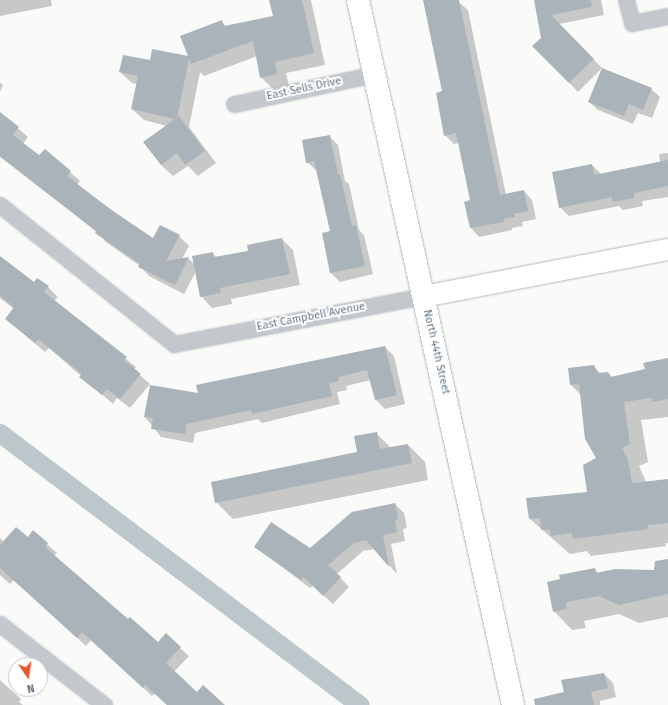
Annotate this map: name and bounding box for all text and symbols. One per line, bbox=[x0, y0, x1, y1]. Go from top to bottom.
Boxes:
street label: East Sells Drive bbox=[265, 75, 343, 103]
street label: East Campbell Avenue bbox=[256, 300, 366, 334]
street label: North 44th Street bbox=[420, 308, 452, 396]
north arrow bbox=[8, 657, 48, 697]
text: N bbox=[26, 681, 36, 695]

